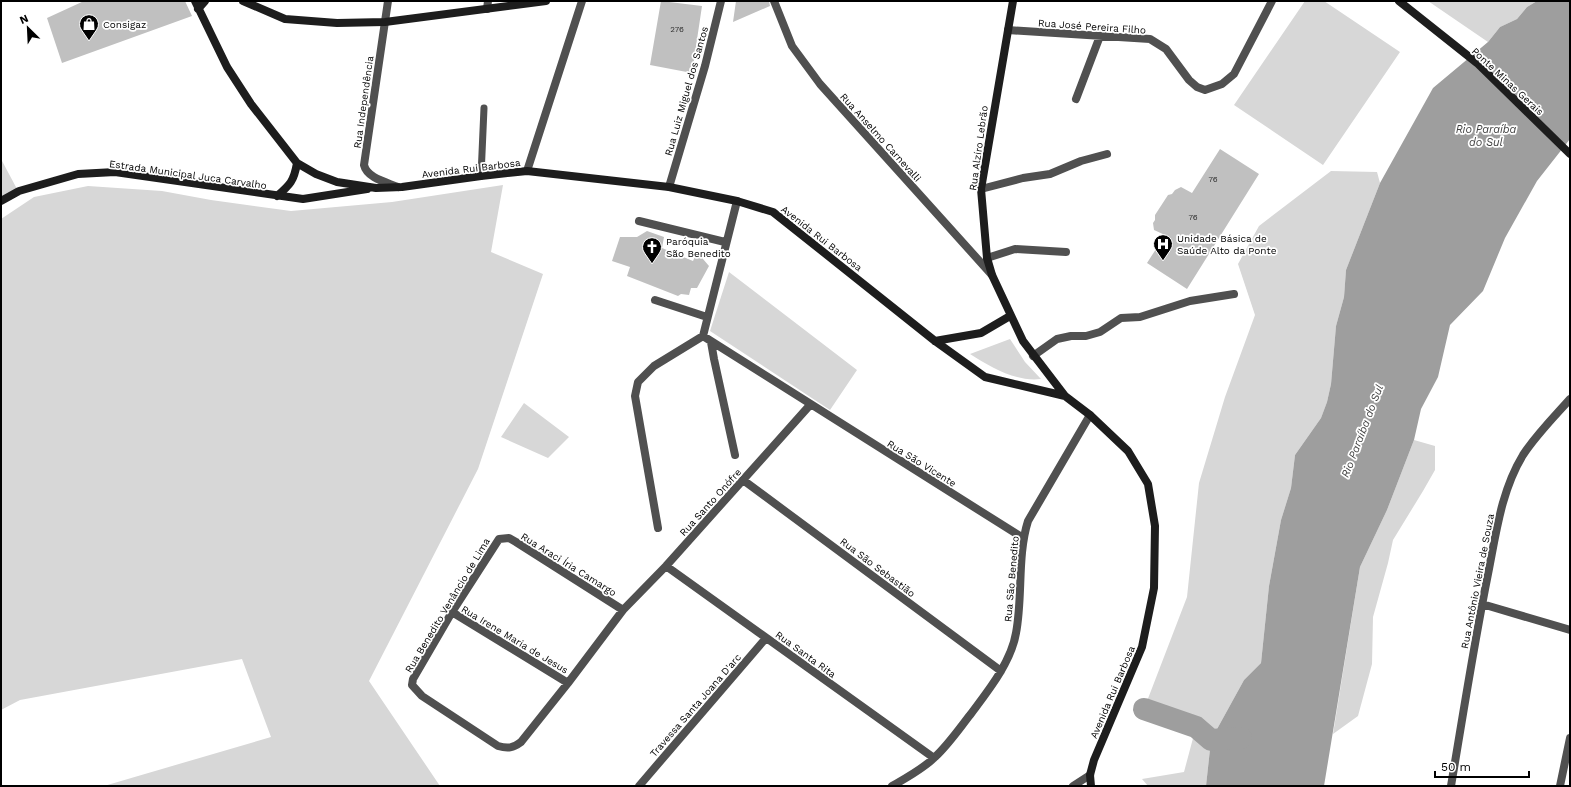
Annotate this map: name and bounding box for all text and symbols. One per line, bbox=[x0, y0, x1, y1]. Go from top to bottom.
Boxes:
north arrow bbox=[8, 8, 48, 48]
text: N bbox=[18, 12, 31, 27]
shop icon: Consigaz bbox=[78, 13, 100, 41]
street label: Rua José Pereira Filho bbox=[1038, 17, 1146, 36]
place label: Consigaz bbox=[103, 19, 146, 30]
street label: Rua Luiz Miguel dos Santos bbox=[663, 25, 710, 157]
house number: 276 bbox=[670, 25, 684, 34]
street label: Ponte Minas Gerais bbox=[1470, 45, 1546, 117]
street label: Rua Independência bbox=[352, 55, 375, 149]
street label: Rua Anselmo Carnevalli bbox=[838, 91, 923, 184]
street label: Rua Alzíro Lebrão bbox=[967, 105, 990, 191]
water label: Rio Paraíba do Sul bbox=[1456, 123, 1517, 149]
street label: Avenida Rui Barbosa bbox=[421, 157, 521, 180]
street label: Estrada Municipal Juca Carvalho bbox=[109, 158, 267, 191]
house number: 76 bbox=[1208, 175, 1218, 184]
street label: Avenida Rui Barbosa bbox=[779, 203, 865, 274]
house number: 76 bbox=[1188, 213, 1198, 222]
hospital icon: Unidade Básica de Saúde Alto da Ponte bbox=[1152, 233, 1174, 261]
place label: Unidade Básica de Saúde Alto da Ponte bbox=[1177, 233, 1277, 256]
church icon: Paróquia São Benedito bbox=[641, 236, 663, 264]
place label: Paróquia São Benedito bbox=[666, 236, 731, 259]
water label: Rio Paraíba do Sul bbox=[1339, 382, 1386, 479]
street label: Rua São Vicente bbox=[885, 438, 958, 489]
street label: Rua Santo Onófre bbox=[677, 466, 744, 538]
street label: Rua Antônio Vieira de Souza bbox=[1459, 512, 1496, 650]
street label: Rua Araci Íria Camargo bbox=[519, 531, 618, 598]
street label: Rua Benedito Venâncio de Lima bbox=[403, 536, 492, 674]
street label: Rua São Sebastião bbox=[838, 536, 917, 599]
street label: Rua São Benedito bbox=[1002, 536, 1021, 623]
street label: Rua Irene Maria de Jesus bbox=[459, 603, 570, 676]
street label: Rua Santa Rita bbox=[773, 629, 838, 680]
street label: Avenida Rui Barbosa bbox=[1088, 644, 1137, 740]
street label: Travessa Santa Joana D'arc bbox=[648, 651, 743, 759]
scale bar bbox=[1435, 753, 1529, 779]
text: 50 m bbox=[1441, 760, 1471, 774]

